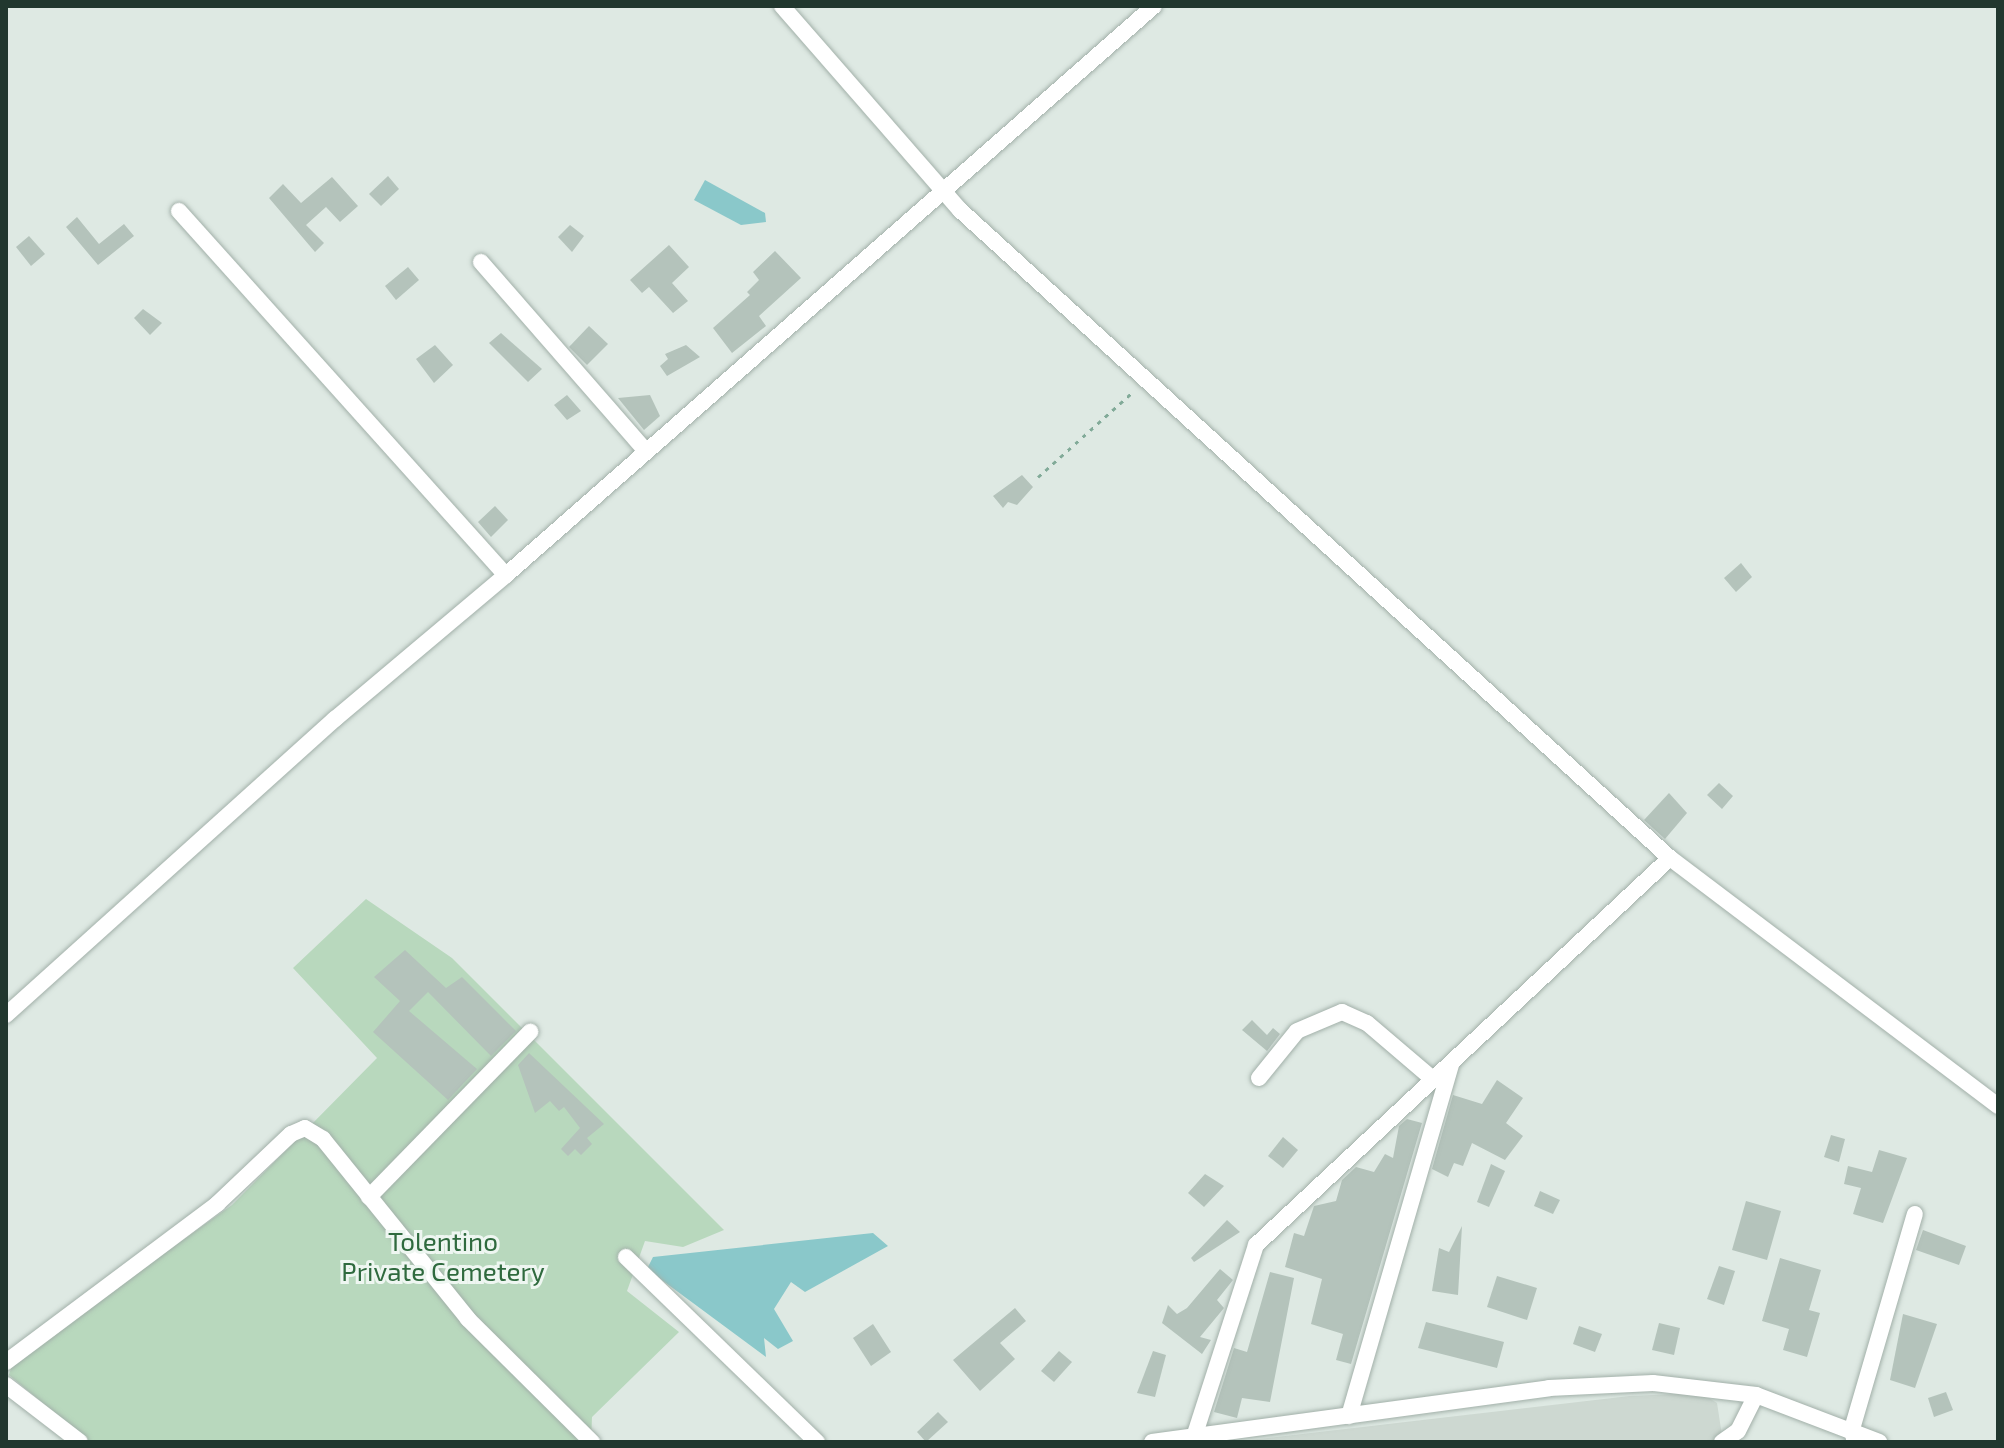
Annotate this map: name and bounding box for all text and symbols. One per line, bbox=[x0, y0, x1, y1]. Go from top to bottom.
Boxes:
park label: Tolentino Private Cemetery bbox=[341, 1225, 545, 1286]

